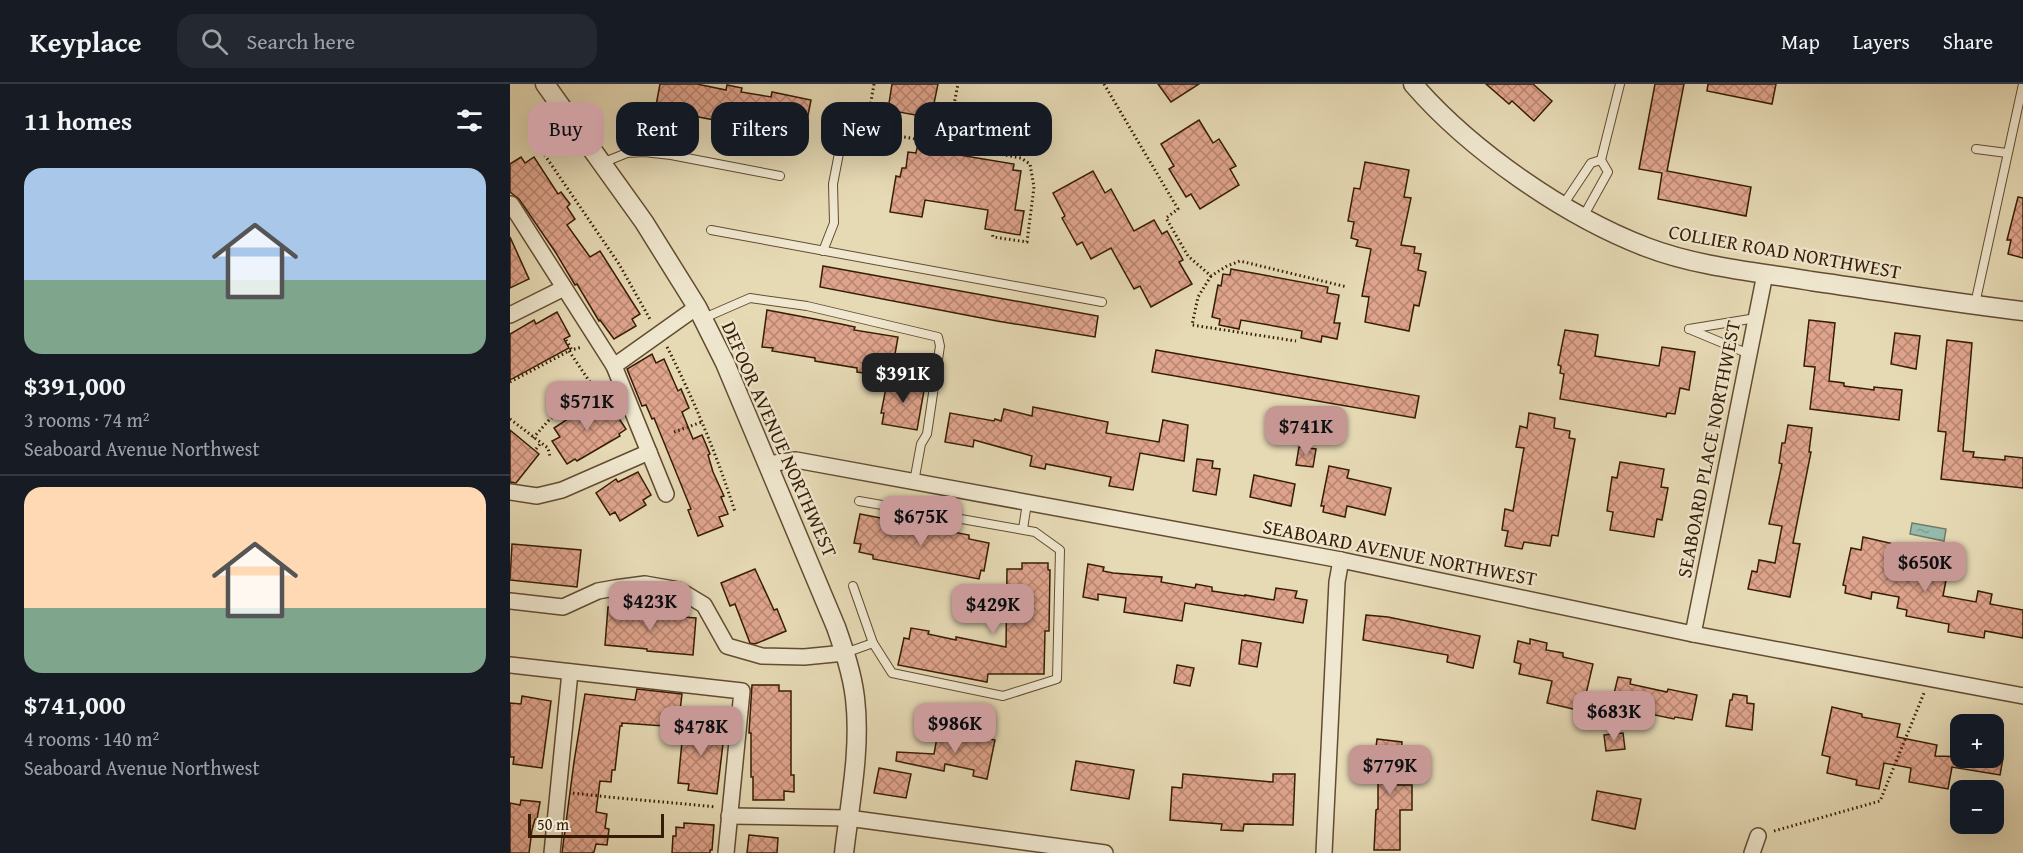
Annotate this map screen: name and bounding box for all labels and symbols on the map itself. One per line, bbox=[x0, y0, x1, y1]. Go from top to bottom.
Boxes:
street label: COLLIER ROAD NORTHWEST bbox=[1667, 216, 1903, 286]
street label: DEFOOR AVENUE NORTHWEST bbox=[715, 316, 845, 562]
street label: SEABOARD PLACE NORTHWEST bbox=[1669, 318, 1747, 580]
pin: $391K bbox=[861, 353, 945, 404]
pin: $571K bbox=[545, 381, 629, 432]
pin: $741K bbox=[1264, 406, 1348, 457]
pin: $675K bbox=[879, 496, 963, 547]
street label: SEABOARD AVENUE NORTHWEST bbox=[1260, 511, 1540, 593]
pin: $650K bbox=[1883, 542, 1967, 593]
pin: $423K bbox=[608, 581, 692, 632]
pin: $429K bbox=[951, 584, 1035, 635]
pin: $683K bbox=[1572, 691, 1656, 742]
pin: $986K bbox=[913, 703, 997, 754]
pin: $478K bbox=[659, 706, 743, 757]
pin: $779K bbox=[1348, 745, 1432, 796]
scale bar bbox=[528, 811, 664, 838]

